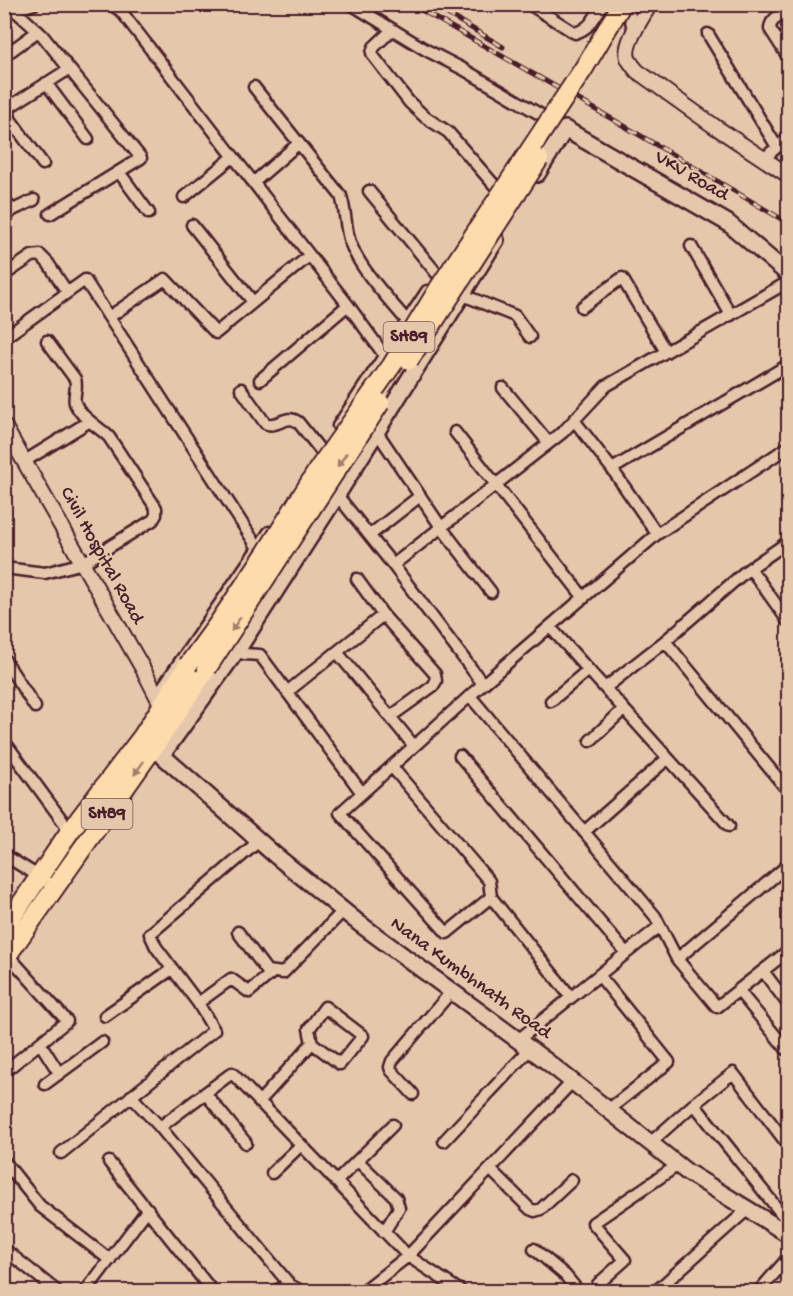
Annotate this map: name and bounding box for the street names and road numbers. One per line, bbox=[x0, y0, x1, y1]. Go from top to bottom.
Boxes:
street label: VKV Road bbox=[649, 146, 734, 209]
road number: SH89 bbox=[384, 322, 434, 352]
street label: Civil Hospital Road bbox=[54, 484, 149, 630]
road number: SH89 bbox=[82, 799, 132, 829]
street label: Nana Kumbhnath Road bbox=[385, 913, 557, 1046]

